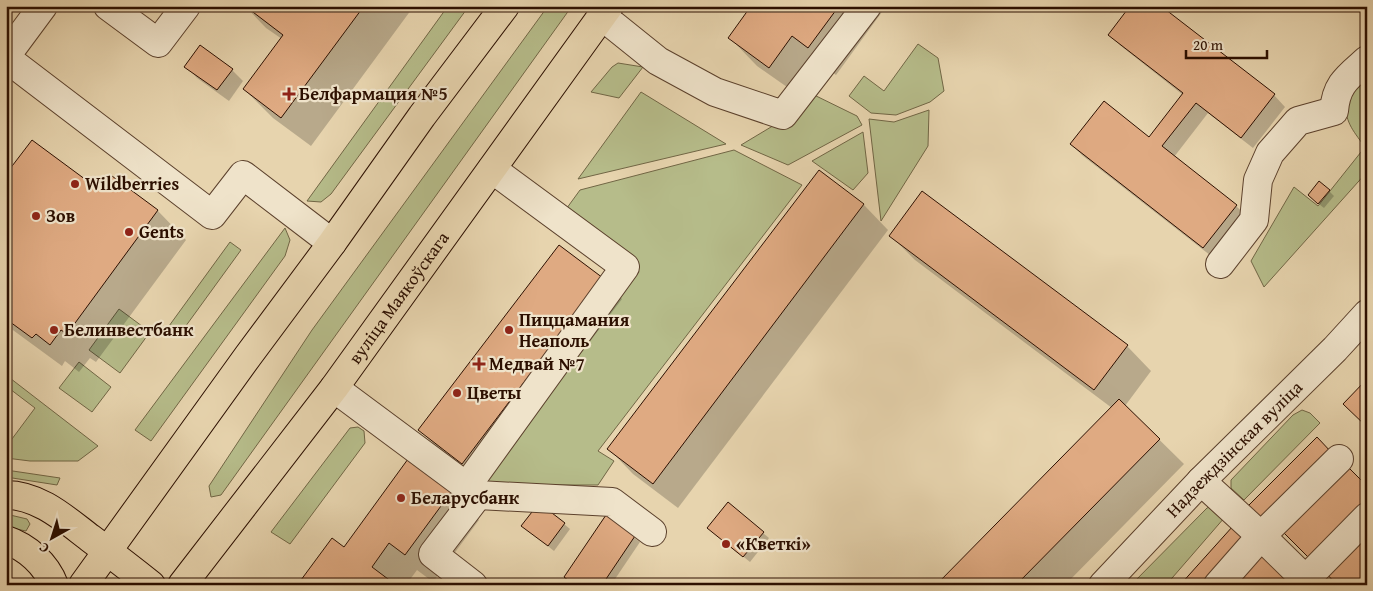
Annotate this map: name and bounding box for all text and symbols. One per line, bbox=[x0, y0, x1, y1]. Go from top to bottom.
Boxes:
scale bar bbox=[1186, 28, 1267, 60]
text: 20 m bbox=[1193, 34, 1224, 55]
place label: Белфармация №5 bbox=[299, 80, 448, 107]
marker: Белфармация №5 bbox=[283, 88, 295, 100]
place label: Wildberries bbox=[85, 170, 179, 197]
marker: Wildberries bbox=[69, 178, 81, 190]
place label: Зов bbox=[46, 202, 75, 229]
marker: Зов bbox=[30, 210, 42, 222]
place label: Gents bbox=[139, 218, 184, 245]
street label: вуліца Маякоўскага bbox=[342, 225, 456, 369]
marker: Gents bbox=[123, 226, 135, 238]
place label: Пиццамания Неаполь bbox=[519, 306, 630, 354]
place label: Белинвестбанк bbox=[64, 316, 194, 343]
marker: Белинвестбанк bbox=[48, 324, 60, 336]
marker: Пиццамания Неаполь bbox=[503, 324, 515, 336]
place label: Медвай №7 bbox=[489, 350, 585, 377]
marker: Медвай №7 bbox=[473, 358, 485, 370]
street label: Надзеждзінская вуліца bbox=[1159, 374, 1309, 523]
place label: Цветы bbox=[467, 379, 521, 406]
marker: Цветы bbox=[451, 387, 463, 399]
place label: Беларусбанк bbox=[411, 484, 520, 511]
marker: Беларусбанк bbox=[395, 492, 407, 504]
north arrow bbox=[28, 514, 78, 564]
place label: «Кветкі» bbox=[736, 530, 811, 557]
text: С bbox=[34, 538, 53, 558]
marker: «Кветкі» bbox=[720, 538, 732, 550]

